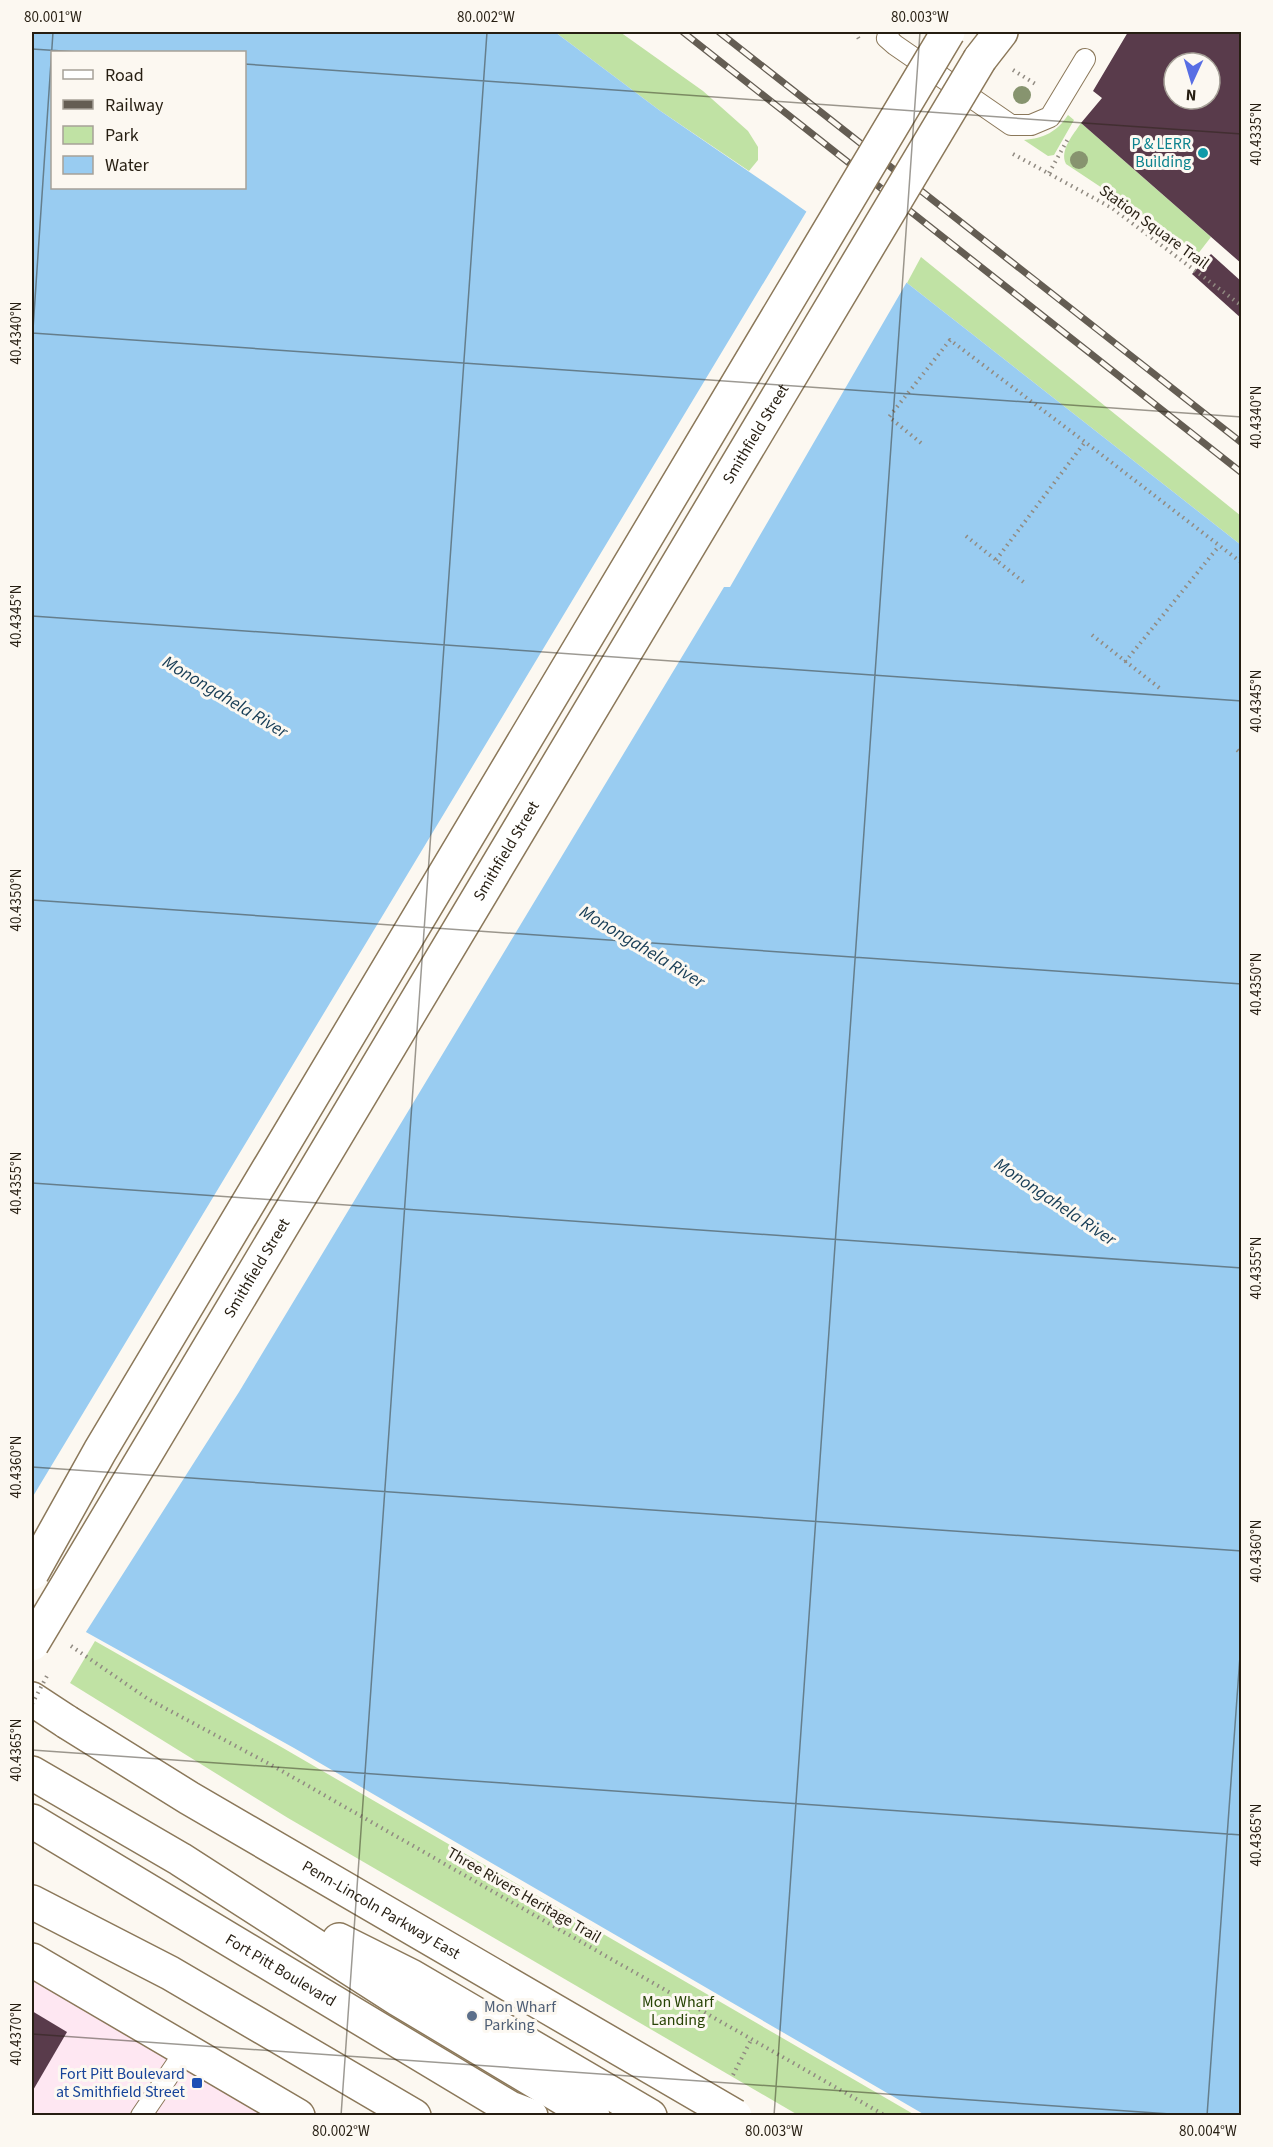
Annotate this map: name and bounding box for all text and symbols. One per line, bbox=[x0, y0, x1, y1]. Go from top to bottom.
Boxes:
text: 80.001°W bbox=[24, 7, 82, 28]
text: 80.002°W bbox=[457, 7, 515, 28]
text: 80.003°W bbox=[891, 7, 949, 28]
legend bbox=[51, 51, 246, 189]
north arrow bbox=[1162, 51, 1222, 111]
text: Road bbox=[105, 63, 144, 88]
text: N bbox=[1185, 84, 1197, 106]
text: Railway bbox=[105, 93, 164, 118]
text: 40.4335°N bbox=[1246, 102, 1267, 166]
text: Park bbox=[105, 123, 139, 148]
place label: P & LERR Building bbox=[1131, 133, 1191, 173]
marker: P & LERR Building bbox=[1196, 146, 1210, 160]
text: Water bbox=[105, 153, 149, 178]
street label: Station Square Trail bbox=[1095, 180, 1213, 274]
text: 40.4340°N bbox=[6, 301, 27, 365]
street label: Smithfield Street bbox=[717, 379, 794, 488]
text: 40.4340°N bbox=[1246, 385, 1267, 449]
text: 40.4345°N bbox=[6, 584, 27, 648]
water label: Monongahela River bbox=[158, 650, 293, 745]
text: 40.4345°N bbox=[1246, 669, 1267, 733]
street label: Smithfield Street bbox=[468, 796, 545, 905]
text: 40.4350°N bbox=[6, 868, 27, 932]
water label: Monongahela River bbox=[575, 900, 710, 995]
text: 40.4350°N bbox=[1246, 952, 1267, 1016]
text: 40.4355°N bbox=[6, 1151, 27, 1215]
water label: Monongahela River bbox=[989, 1152, 1122, 1253]
street label: Smithfield Street bbox=[218, 1214, 296, 1322]
text: 40.4355°N bbox=[1246, 1236, 1267, 1300]
text: 40.4360°N bbox=[6, 1435, 27, 1499]
text: 40.4360°N bbox=[1246, 1519, 1267, 1583]
text: 40.4365°N bbox=[6, 1718, 27, 1782]
text: 40.4365°N bbox=[1246, 1803, 1267, 1867]
street label: Three Rivers Heritage Trail bbox=[443, 1842, 605, 1948]
street label: Penn-Lincoln Parkway East bbox=[298, 1855, 465, 1965]
street label: Fort Pitt Boulevard bbox=[221, 1928, 340, 2012]
park label: Mon Wharf Landing bbox=[642, 1991, 715, 2031]
place label: Mon Wharf Parking bbox=[484, 1996, 557, 2036]
text: 40.4370°N bbox=[6, 2002, 27, 2066]
marker: Mon Wharf Parking bbox=[465, 2009, 479, 2023]
place label: Fort Pitt Boulevard at Smithfield Street bbox=[56, 2063, 186, 2103]
marker: Fort Pitt Boulevard at Smithfield Street bbox=[190, 2076, 204, 2090]
text: 80.002°W bbox=[312, 2121, 370, 2142]
text: 80.003°W bbox=[745, 2121, 803, 2142]
text: 80.004°W bbox=[1179, 2121, 1237, 2142]

